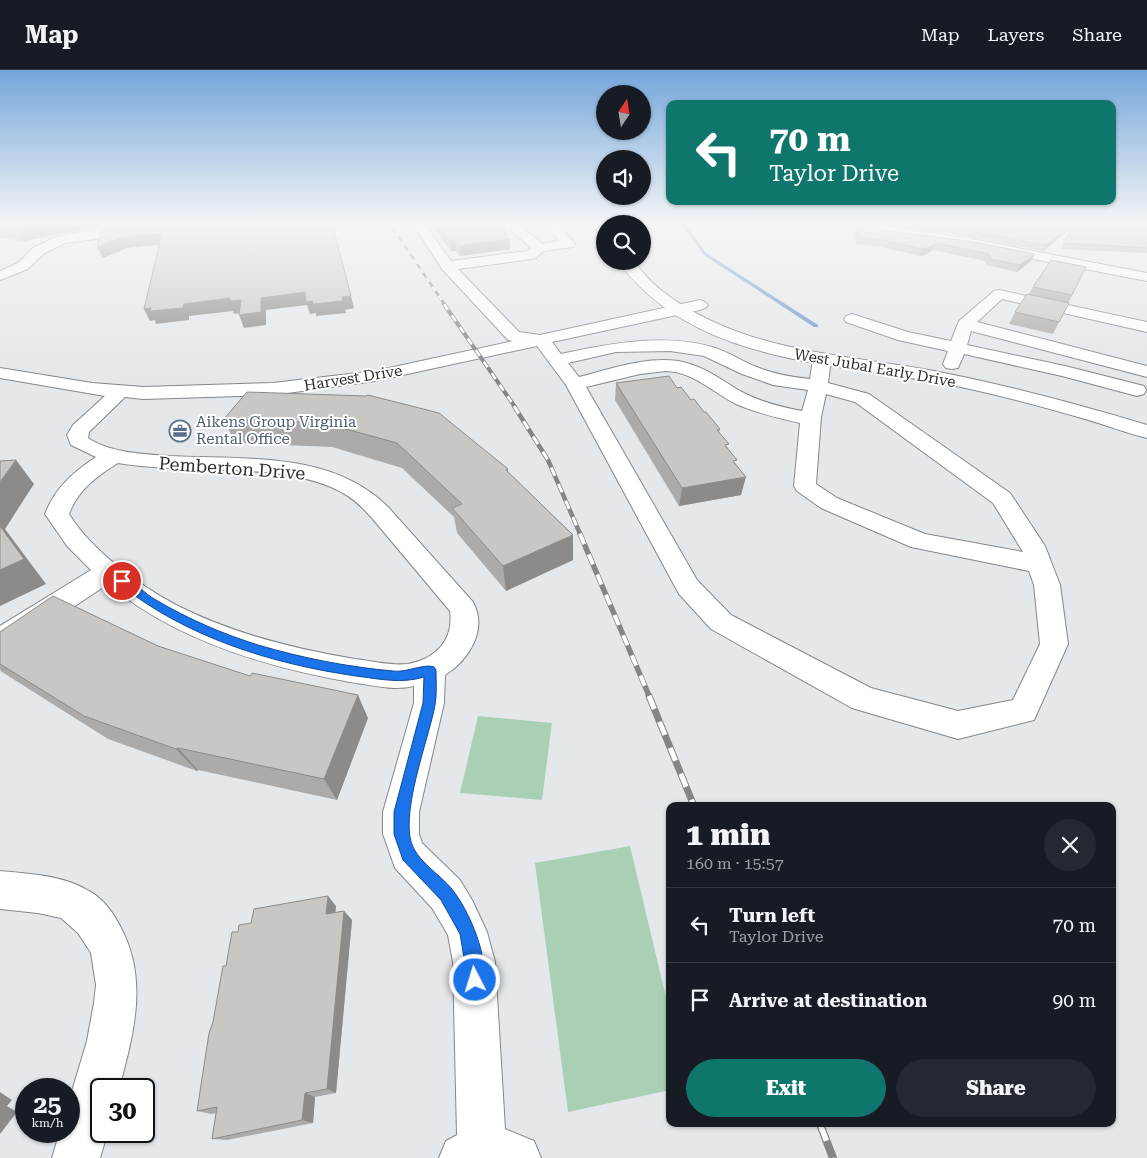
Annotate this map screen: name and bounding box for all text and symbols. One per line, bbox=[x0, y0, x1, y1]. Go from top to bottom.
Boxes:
text: Map bbox=[25, 21, 79, 49]
text: Map bbox=[921, 24, 960, 45]
text: Layers bbox=[988, 24, 1044, 45]
text: Share bbox=[1072, 24, 1122, 45]
north arrow bbox=[596, 85, 651, 140]
map controls bbox=[596, 85, 651, 270]
text: 70 m bbox=[769, 119, 851, 160]
icon: left bbox=[686, 120, 751, 185]
button: sound bbox=[596, 150, 651, 205]
text: Taylor Drive bbox=[769, 161, 899, 186]
button: search bbox=[596, 215, 651, 270]
street label: West Jubal Early Drive bbox=[793, 345, 957, 391]
street label: Harvest Drive bbox=[303, 361, 403, 395]
place label: Aikens Group Virginia Rental Office bbox=[196, 413, 356, 448]
office icon: Aikens Group Virginia Rental Office bbox=[168, 419, 192, 443]
street label: Pemberton Drive bbox=[158, 452, 306, 484]
pin bbox=[101, 560, 143, 602]
icon: arrive bbox=[108, 567, 136, 595]
text: 1 min bbox=[686, 817, 770, 852]
button: close bbox=[1044, 819, 1096, 871]
text: 160 m · 15:57 bbox=[686, 854, 784, 873]
text: Turn left bbox=[729, 904, 815, 927]
icon: left bbox=[686, 911, 714, 939]
text: 70 m bbox=[1053, 914, 1096, 937]
text: Taylor Drive bbox=[729, 927, 824, 946]
position arrow bbox=[448, 953, 500, 1005]
icon: arrive bbox=[686, 986, 714, 1014]
text: Arrive at destination bbox=[729, 989, 927, 1012]
text: 90 m bbox=[1053, 989, 1096, 1012]
button: Exit bbox=[686, 1059, 886, 1117]
button: Share bbox=[896, 1059, 1096, 1117]
speed limit sign: 30 bbox=[90, 1078, 155, 1143]
text: 25 bbox=[33, 1090, 62, 1119]
text: km/h bbox=[31, 1116, 64, 1130]

